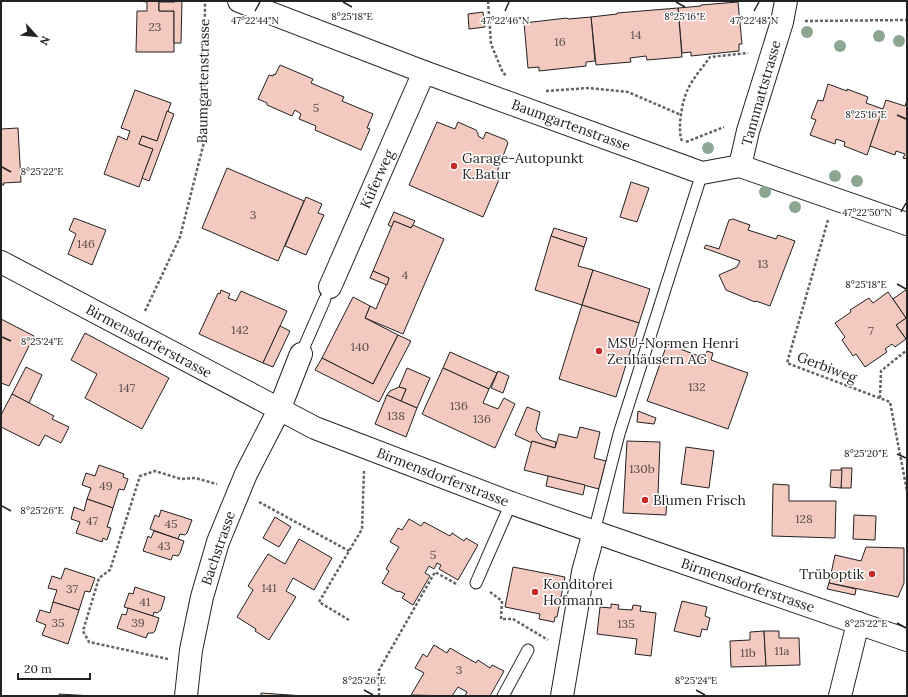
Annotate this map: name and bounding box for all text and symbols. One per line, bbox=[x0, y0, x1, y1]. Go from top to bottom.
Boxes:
text: 8°25'18"E bbox=[331, 10, 373, 23]
text: 8°25'16"E bbox=[664, 10, 706, 23]
text: 47°22'44"N bbox=[231, 14, 279, 27]
text: 47°22'46"N bbox=[481, 14, 530, 27]
text: 47°22'48"N bbox=[730, 14, 779, 27]
north arrow bbox=[16, 16, 56, 56]
street label: Baumgartenstrasse bbox=[193, 18, 213, 144]
house number: 23 bbox=[149, 19, 162, 34]
house number: 14 bbox=[631, 27, 642, 42]
text: N bbox=[37, 34, 53, 48]
house number: 16 bbox=[554, 34, 566, 49]
street label: Tannmattstrasse bbox=[737, 38, 785, 148]
street label: Baumgartenstrasse bbox=[509, 95, 633, 155]
house number: 5 bbox=[313, 100, 319, 115]
text: 8°25'16"E bbox=[845, 108, 887, 121]
street label: Küferweg bbox=[356, 147, 398, 211]
place label: Garage-Autopunkt K.Batur bbox=[462, 149, 584, 183]
marker: Garage-Autopunkt K.Batur bbox=[449, 161, 459, 171]
text: 8°25'22"E bbox=[21, 165, 64, 178]
text: 47°22'50"N bbox=[842, 206, 892, 219]
house number: 3 bbox=[250, 207, 257, 222]
house number: 146 bbox=[77, 236, 95, 251]
house number: 13 bbox=[757, 256, 769, 271]
house number: 4 bbox=[402, 267, 409, 282]
text: 8°25'18"E bbox=[845, 278, 887, 291]
street label: Birmensdorferstrasse bbox=[83, 300, 216, 382]
house number: 142 bbox=[231, 322, 249, 337]
house number: 7 bbox=[868, 323, 874, 338]
place label: MSU-Normen Henri Zenhäusern AG bbox=[607, 334, 739, 368]
text: 8°25'24"E bbox=[21, 335, 63, 348]
house number: 140 bbox=[351, 339, 369, 354]
marker: MSU-Normen Henri Zenhäusern AG bbox=[594, 346, 604, 356]
street label: Gerbiweg bbox=[795, 347, 860, 387]
house number: 132 bbox=[688, 379, 706, 394]
house number: 147 bbox=[119, 380, 136, 395]
house number: 136 bbox=[450, 398, 468, 413]
house number: 138 bbox=[387, 408, 405, 423]
house number: 136 bbox=[473, 411, 491, 426]
street label: Birmensdorferstrasse bbox=[374, 443, 512, 511]
text: 8°25'20"E bbox=[844, 447, 888, 460]
house number: 130b bbox=[629, 461, 655, 476]
house number: 49 bbox=[99, 478, 113, 493]
place label: Blumen Frisch bbox=[653, 491, 746, 509]
marker: Blumen Frisch bbox=[640, 495, 650, 505]
text: 8°25'26"E bbox=[20, 504, 64, 517]
street label: Bachstrasse bbox=[197, 508, 239, 588]
house number: 128 bbox=[795, 511, 813, 526]
house number: 47 bbox=[86, 513, 98, 528]
house number: 45 bbox=[164, 516, 178, 531]
house number: 43 bbox=[157, 538, 171, 553]
house number: 5 bbox=[430, 547, 436, 562]
street label: Birmensdorferstrasse bbox=[679, 554, 818, 616]
place label: Trüboptik bbox=[799, 565, 864, 583]
marker: Trüboptik bbox=[867, 569, 877, 579]
place label: Konditorei Hofmann bbox=[543, 575, 613, 609]
house number: 141 bbox=[261, 580, 277, 595]
house number: 37 bbox=[66, 581, 78, 596]
marker: Konditorei Hofmann bbox=[530, 587, 540, 597]
house number: 41 bbox=[140, 594, 150, 609]
house number: 35 bbox=[51, 615, 65, 630]
house number: 39 bbox=[131, 615, 145, 630]
house number: 135 bbox=[617, 616, 635, 631]
text: 8°25'22"E bbox=[845, 617, 888, 630]
house number: 11a bbox=[775, 643, 789, 658]
house number: 11b bbox=[740, 645, 756, 660]
scale bar bbox=[18, 655, 90, 681]
text: 20 m bbox=[24, 661, 52, 676]
house number: 3 bbox=[456, 662, 463, 677]
text: 8°25'26"E bbox=[342, 674, 386, 687]
text: 8°25'24"E bbox=[675, 674, 717, 687]

